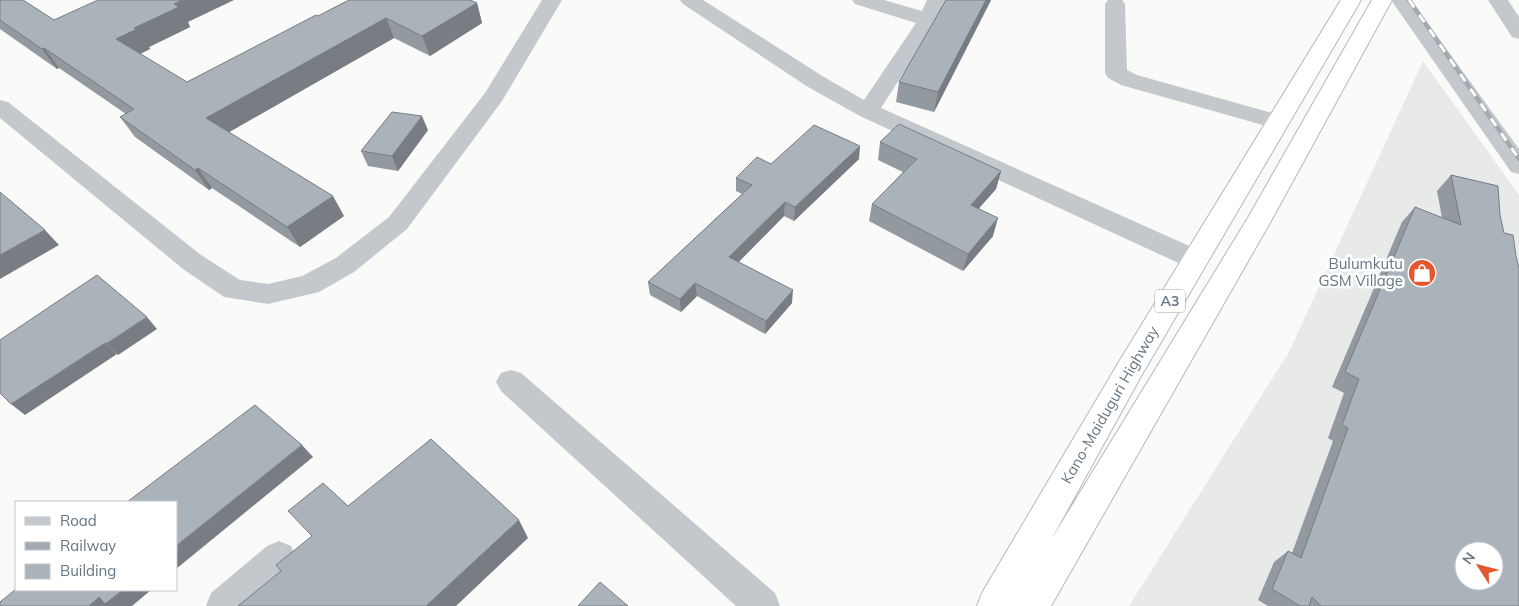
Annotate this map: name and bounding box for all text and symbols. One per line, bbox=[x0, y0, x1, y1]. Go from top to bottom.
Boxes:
place label: Bulumkutu GSM Village bbox=[1319, 254, 1403, 290]
shop icon: Bulumkutu GSM Village bbox=[1407, 258, 1437, 288]
road number: A3 bbox=[1155, 290, 1185, 312]
street label: Kano-Maiduguri Highway bbox=[1057, 323, 1163, 487]
legend bbox=[15, 501, 178, 591]
text: Road bbox=[60, 511, 97, 530]
text: Railway bbox=[60, 536, 116, 555]
north arrow bbox=[1454, 541, 1504, 591]
text: N bbox=[1458, 549, 1479, 568]
text: Building bbox=[60, 561, 116, 580]

